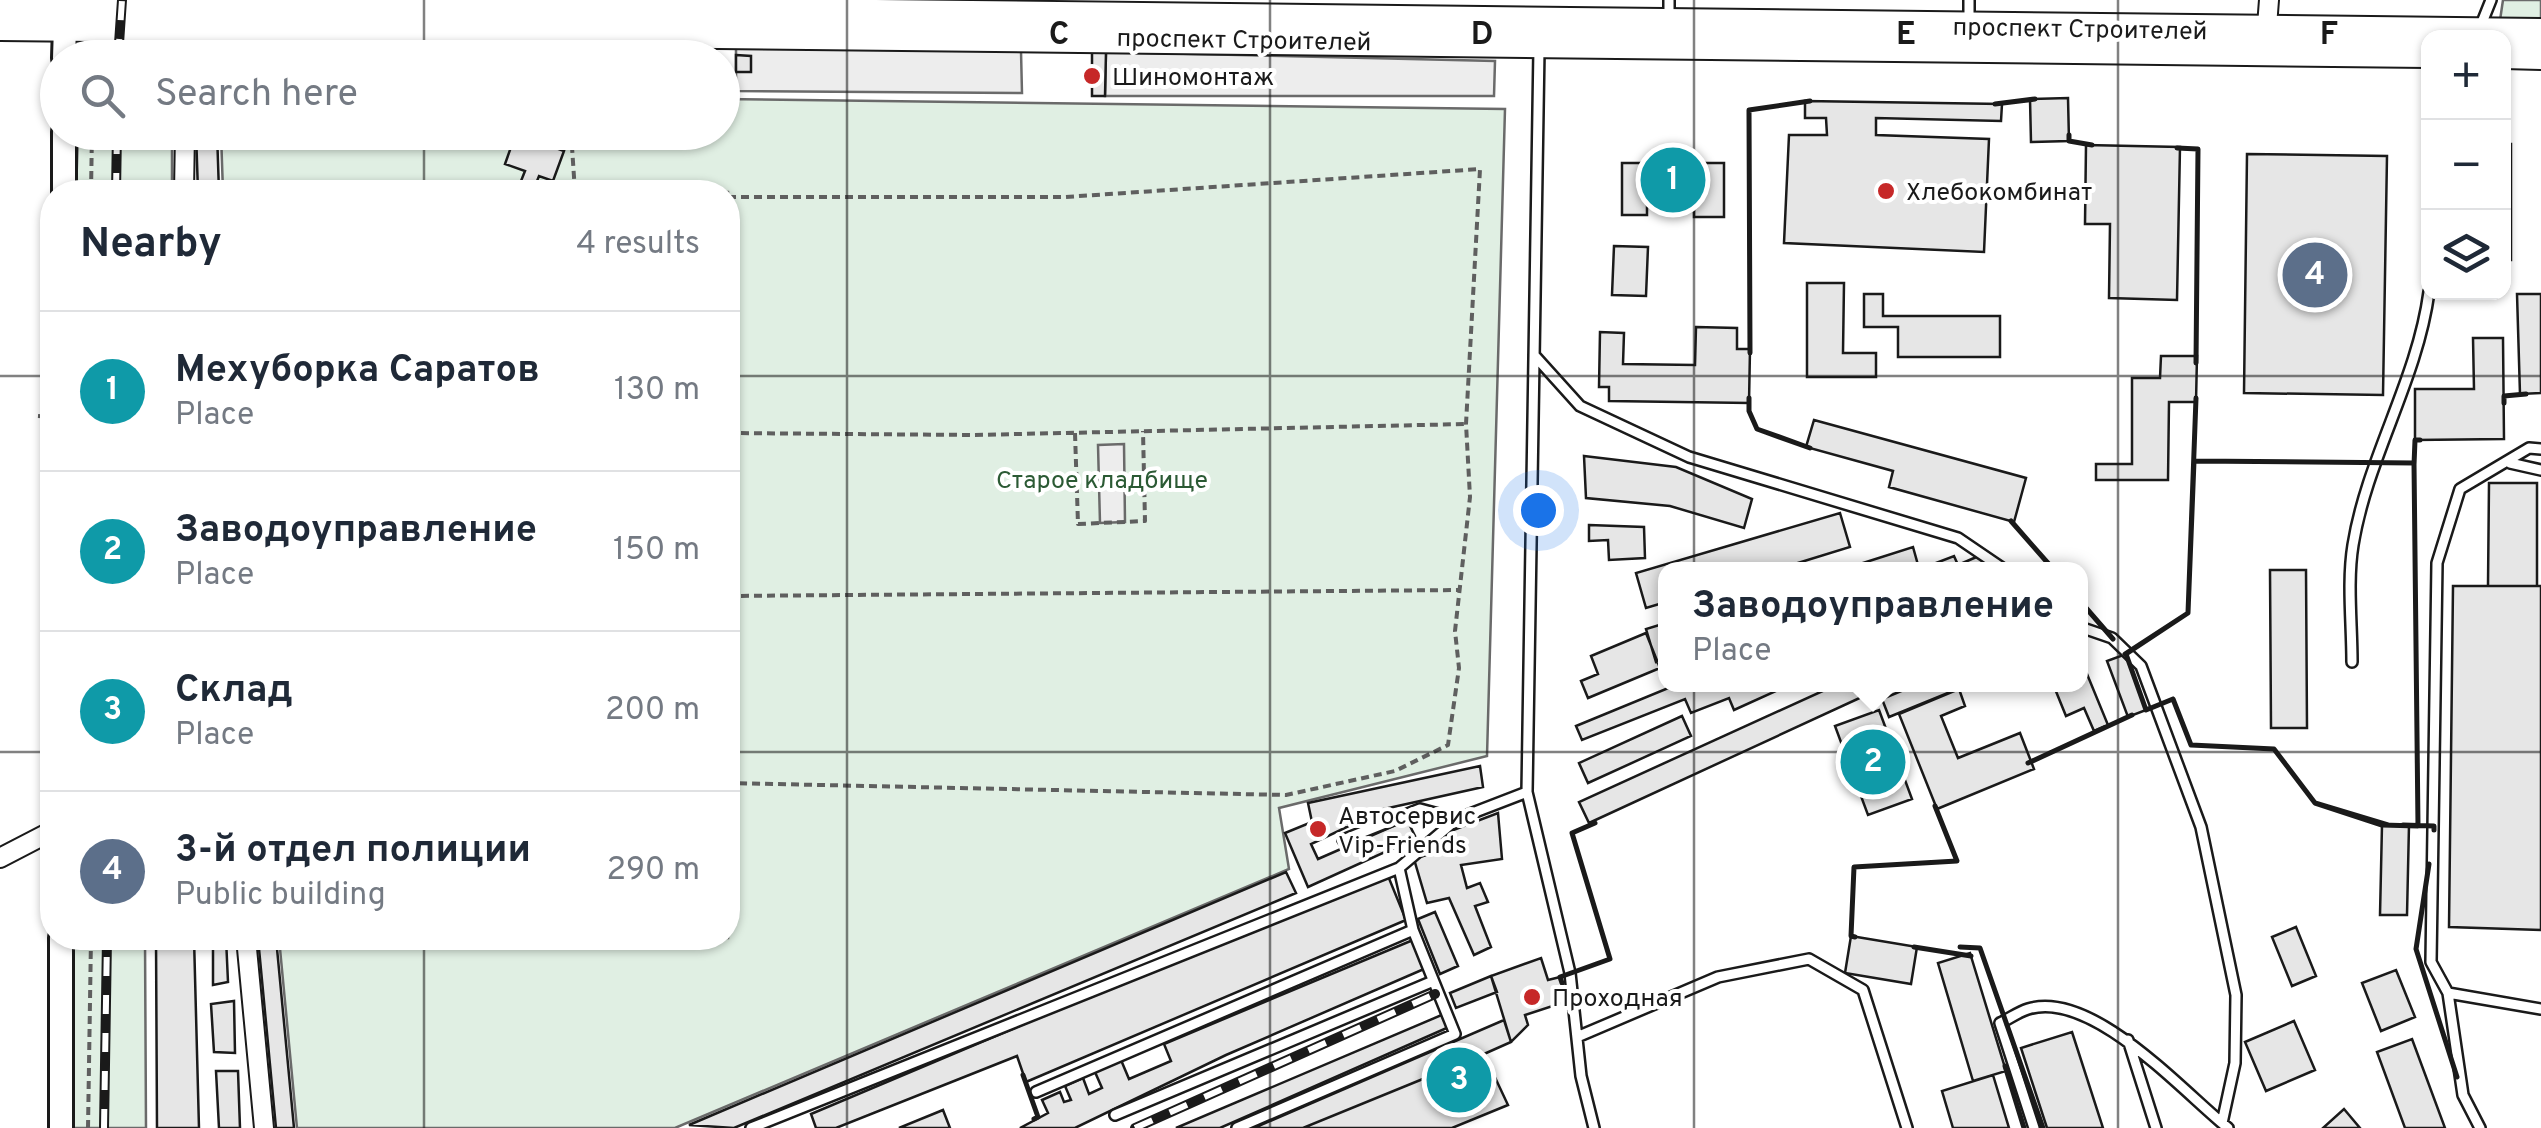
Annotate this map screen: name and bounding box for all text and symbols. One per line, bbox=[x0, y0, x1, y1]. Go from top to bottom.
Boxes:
street label: проспект Строителей bbox=[1952, 13, 2208, 49]
text: C bbox=[1049, 16, 1069, 56]
text: D bbox=[1471, 16, 1493, 56]
text: E bbox=[1896, 16, 1916, 56]
text: F bbox=[2320, 16, 2338, 56]
street label: проспект Строителей bbox=[1116, 24, 1372, 60]
map controls bbox=[2421, 30, 2511, 300]
button: + bbox=[2421, 30, 2511, 120]
search box bbox=[40, 40, 740, 150]
place label: Шиномонтаж bbox=[1112, 63, 1274, 95]
marker: Шиномонтаж bbox=[1081, 65, 1103, 87]
icon: search bbox=[75, 68, 130, 123]
text: Search here bbox=[155, 71, 358, 120]
button: − bbox=[2421, 120, 2511, 210]
pin: 1 bbox=[1640, 142, 1706, 218]
place label: Хлебокомбинат bbox=[1906, 178, 2092, 210]
marker: Хлебокомбинат bbox=[1875, 180, 1897, 202]
button: layers bbox=[2421, 210, 2511, 300]
text: Nearby bbox=[80, 219, 222, 272]
text: 4 results bbox=[576, 225, 700, 265]
pin: 4 bbox=[2282, 238, 2348, 312]
text: Мехуборка Саратов bbox=[175, 347, 540, 396]
text: 1 bbox=[106, 371, 119, 411]
text: 130 m bbox=[614, 371, 700, 411]
text: Place bbox=[175, 396, 254, 436]
park label: Старое кладбище bbox=[996, 466, 1208, 498]
your location bbox=[1513, 485, 1564, 536]
text: Заводоуправление bbox=[175, 507, 537, 556]
text: 2 bbox=[103, 531, 122, 571]
text: 150 m bbox=[613, 531, 700, 571]
text: Place bbox=[175, 556, 254, 596]
popup bbox=[1658, 562, 2088, 692]
text: Заводоуправление bbox=[1692, 583, 2054, 632]
text: Place bbox=[1692, 632, 1771, 672]
text: Склад bbox=[175, 667, 293, 716]
text: 3 bbox=[103, 691, 122, 731]
text: 200 m bbox=[605, 691, 700, 731]
text: Place bbox=[175, 716, 254, 756]
pin: 2 bbox=[1840, 724, 1906, 800]
place label: Автосервис Vip-Friends bbox=[1338, 802, 1476, 863]
marker: Автосервис Vip-Friends bbox=[1307, 818, 1329, 840]
text: 3-й отдел полиции bbox=[175, 827, 531, 876]
text: 4 bbox=[102, 851, 123, 891]
text: 290 m bbox=[606, 851, 700, 891]
text: Public building bbox=[175, 876, 386, 916]
place label: Проходная bbox=[1552, 984, 1683, 1016]
marker: Проходная bbox=[1521, 986, 1543, 1008]
pin: 3 bbox=[1426, 1042, 1492, 1118]

